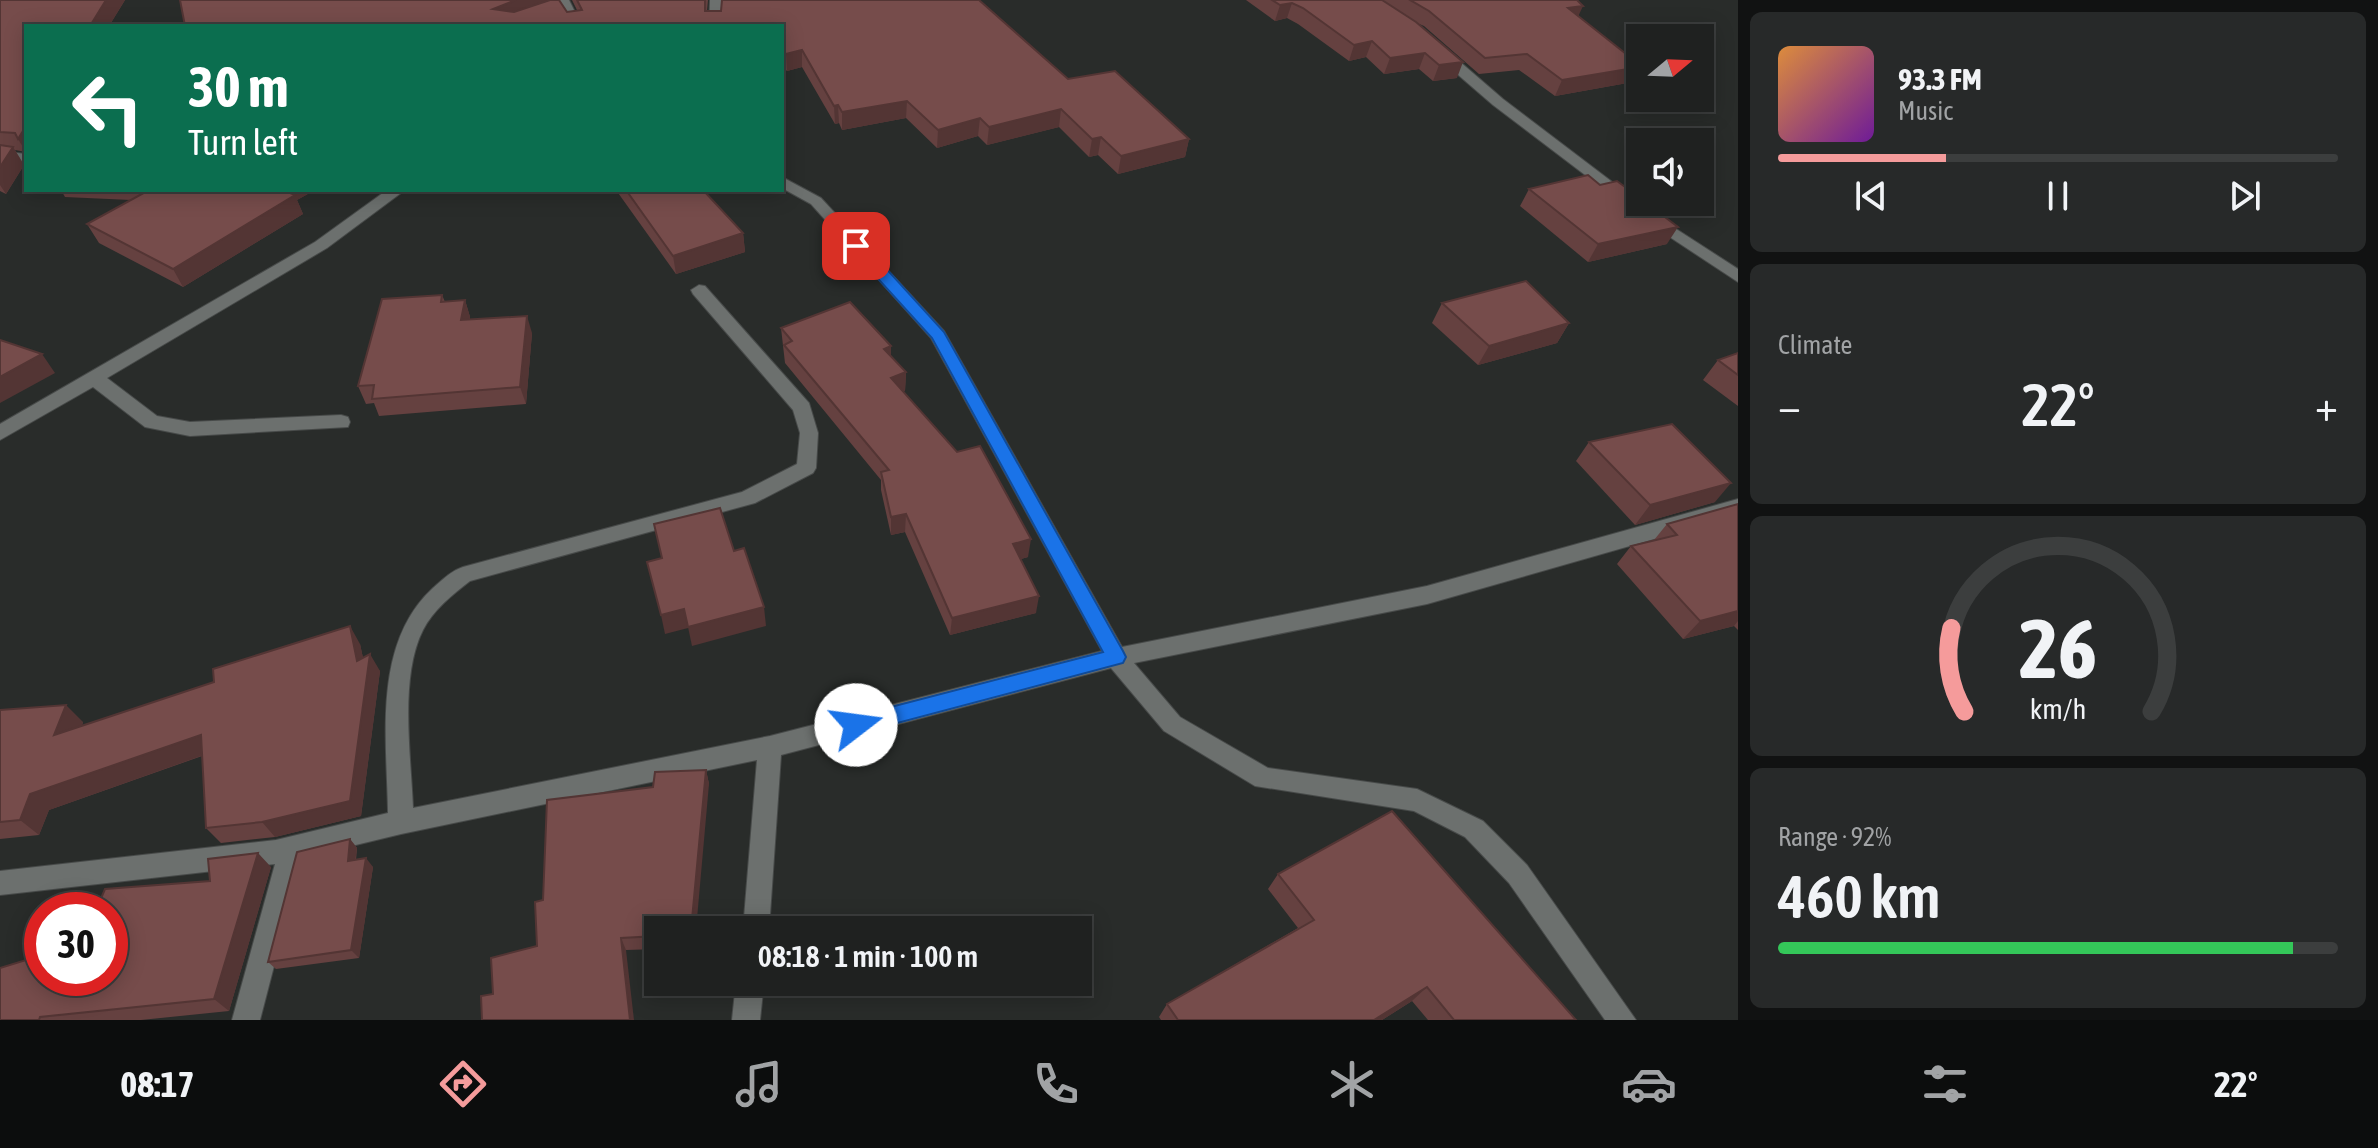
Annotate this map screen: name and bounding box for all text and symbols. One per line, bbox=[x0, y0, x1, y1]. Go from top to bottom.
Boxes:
north arrow bbox=[1626, 24, 1714, 112]
map controls bbox=[1626, 24, 1714, 216]
text: 30 m bbox=[188, 55, 289, 119]
icon: left bbox=[56, 56, 160, 160]
text: 93.3 FM bbox=[1898, 62, 1982, 96]
text: Music bbox=[1898, 96, 1953, 126]
text: Turn left bbox=[188, 121, 298, 163]
button: sound bbox=[1626, 128, 1714, 216]
icon: previous bbox=[1849, 174, 1893, 218]
icon: pause bbox=[2036, 174, 2080, 218]
icon: next bbox=[2223, 174, 2267, 218]
pin bbox=[822, 212, 890, 280]
icon: arrive bbox=[834, 224, 878, 268]
text: Climate bbox=[1778, 330, 1852, 360]
text: 22° bbox=[2022, 370, 2094, 439]
text: − bbox=[1778, 380, 1801, 430]
text: + bbox=[2315, 380, 2338, 430]
text: 26 bbox=[2019, 600, 2097, 696]
position arrow bbox=[814, 683, 898, 767]
text: km/h bbox=[2030, 692, 2086, 725]
text: Range · 92% bbox=[1778, 822, 1891, 852]
text: 460 km bbox=[1778, 862, 1940, 931]
speed limit sign: 30 bbox=[24, 892, 128, 996]
text: 08:18 · 1 min · 100 m bbox=[758, 939, 978, 973]
icon: directions bbox=[435, 1056, 491, 1112]
icon: music bbox=[731, 1056, 787, 1112]
icon: phone bbox=[1028, 1056, 1084, 1112]
icon: climate bbox=[1324, 1056, 1380, 1112]
icon: car bbox=[1621, 1056, 1677, 1112]
icon: filters bbox=[1917, 1056, 1973, 1112]
text: 08:17 bbox=[120, 1063, 194, 1105]
text: 22° bbox=[2214, 1063, 2258, 1105]

